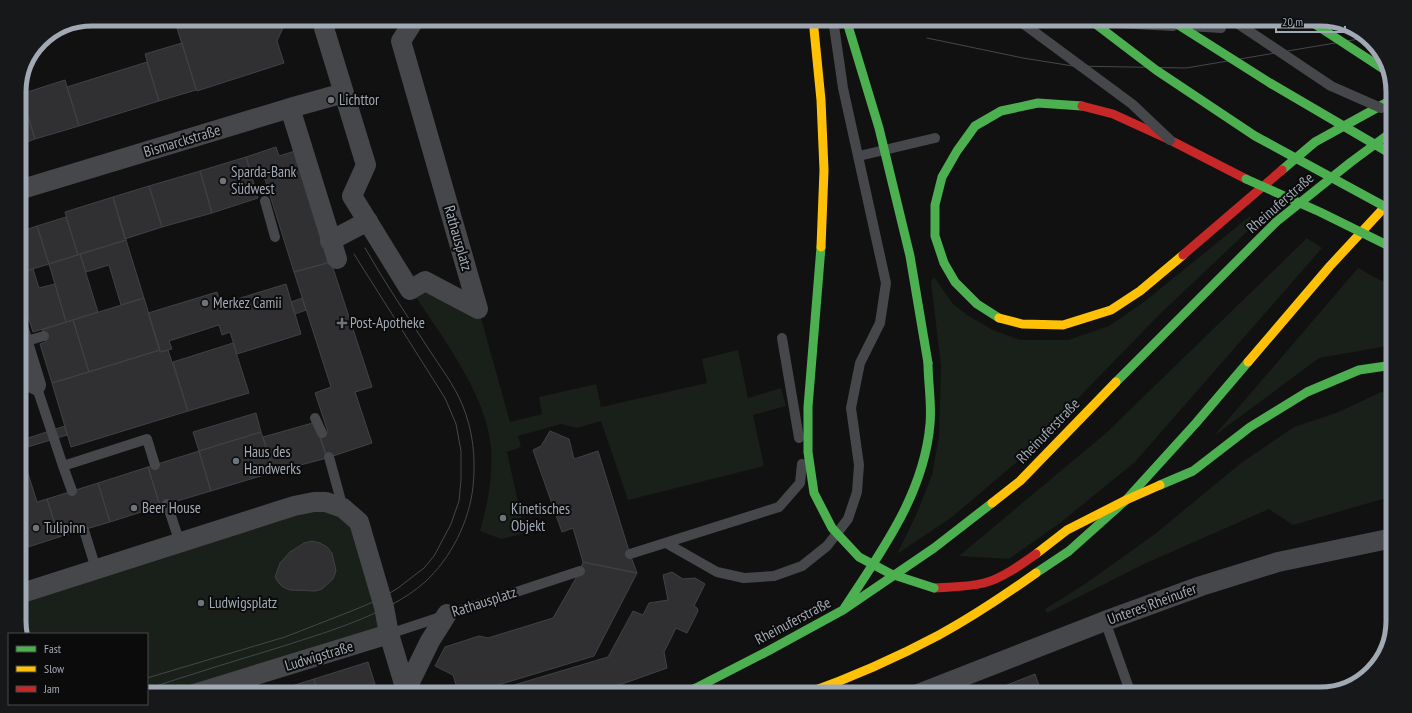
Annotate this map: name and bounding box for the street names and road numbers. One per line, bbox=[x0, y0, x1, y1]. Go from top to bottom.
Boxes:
street label: Bismarckstraße bbox=[141, 120, 223, 161]
street label: Rheinuferstraße bbox=[1242, 168, 1317, 237]
street label: Rathausplatz bbox=[440, 203, 477, 273]
street label: Rheinuferstraße bbox=[1012, 394, 1083, 467]
street label: Unteres Rheinufer bbox=[1105, 578, 1200, 628]
street label: Rathausplatz bbox=[449, 582, 519, 621]
street label: Rheinuferstraße bbox=[752, 593, 834, 648]
street label: Ludwigstraße bbox=[282, 636, 355, 675]

